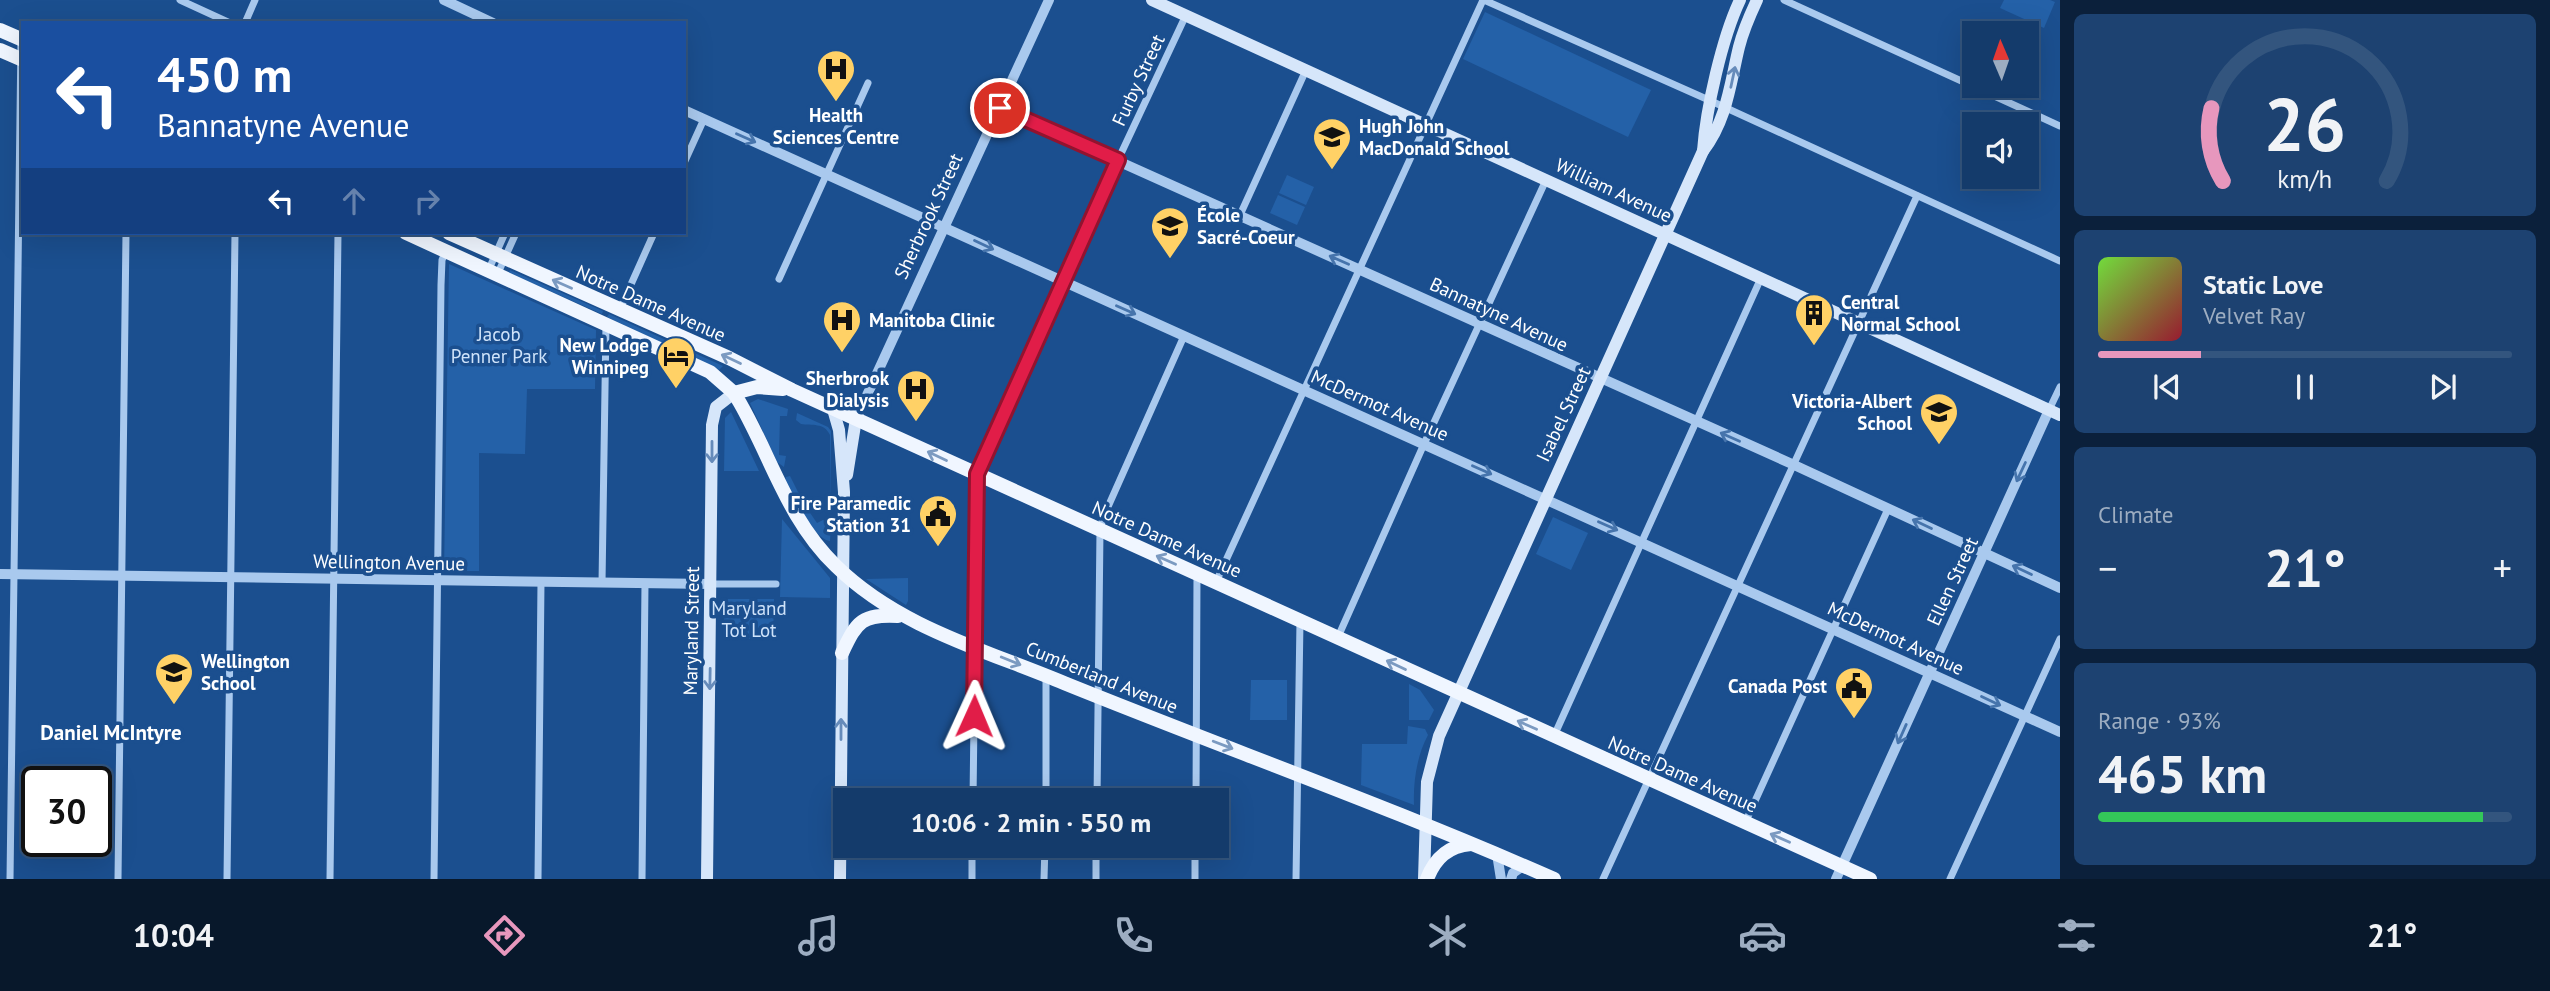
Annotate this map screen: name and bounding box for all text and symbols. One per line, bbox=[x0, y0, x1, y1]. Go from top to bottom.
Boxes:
north arrow bbox=[1962, 21, 2039, 98]
map controls bbox=[1962, 21, 2039, 189]
street label: Furby Street bbox=[1106, 30, 1170, 130]
text: 450 m bbox=[157, 42, 292, 106]
hospital icon: Health Sciences Centre bbox=[815, 48, 857, 103]
icon: left bbox=[42, 49, 133, 140]
one-way arrow bbox=[1726, 66, 1740, 89]
pin bbox=[970, 78, 1030, 138]
text: 26 bbox=[2264, 78, 2346, 172]
icon: arrive bbox=[981, 89, 1019, 127]
place label: Health Sciences Centre bbox=[773, 103, 899, 149]
text: Bannatyne Avenue bbox=[157, 104, 409, 146]
button: sound bbox=[1962, 112, 2039, 189]
place label: Hugh John MacDonald School bbox=[1359, 114, 1510, 160]
school or university icon: Hugh John MacDonald School bbox=[1311, 116, 1353, 171]
one-way arrow bbox=[735, 132, 757, 145]
street label: Sherbrook Street bbox=[888, 149, 968, 283]
street label: William Avenue bbox=[1552, 153, 1676, 227]
text: km/h bbox=[2278, 163, 2332, 195]
icon: left bbox=[262, 182, 300, 220]
icon: ahead bbox=[335, 182, 373, 220]
icon: right bbox=[408, 182, 446, 220]
place label: École Sacré-Coeur bbox=[1197, 203, 1295, 249]
school or university icon: École Sacré-Coeur bbox=[1149, 205, 1191, 260]
one-way arrow bbox=[973, 239, 995, 252]
one-way arrow bbox=[1329, 253, 1350, 266]
street label: Notre Dame Avenue bbox=[572, 259, 730, 347]
text: Static Love bbox=[2203, 268, 2324, 301]
street label: Bannatyne Avenue bbox=[1426, 271, 1572, 357]
one-way arrow bbox=[552, 277, 573, 290]
place label: Central Normal School bbox=[1841, 290, 1961, 336]
building icon: Central Normal School bbox=[1793, 292, 1835, 347]
hospital icon: Manitoba Clinic bbox=[821, 299, 863, 354]
text: Velvet Ray bbox=[2203, 301, 2305, 330]
one-way arrow bbox=[1115, 304, 1137, 317]
place label: Manitoba Clinic bbox=[869, 308, 995, 332]
park label: Jacob Penner Park bbox=[451, 322, 547, 368]
place label: New Lodge Winnipeg bbox=[560, 333, 649, 379]
hotel icon: New Lodge Winnipeg bbox=[655, 335, 697, 390]
one-way arrow bbox=[721, 352, 742, 365]
street label: Isabel Street bbox=[1531, 362, 1596, 465]
street label: McDermot Avenue bbox=[1308, 364, 1452, 446]
place label: Sherbrook Dialysis bbox=[806, 366, 890, 412]
hospital icon: Sherbrook Dialysis bbox=[895, 368, 937, 423]
icon: previous bbox=[2148, 368, 2186, 406]
icon: pause bbox=[2286, 368, 2324, 406]
icon: next bbox=[2424, 368, 2462, 406]
place label: Victoria-Albert School bbox=[1791, 389, 1912, 435]
school or university icon: Victoria-Albert School bbox=[1918, 391, 1960, 446]
one-way arrow bbox=[1720, 430, 1741, 443]
one-way arrow bbox=[705, 440, 719, 463]
one-way arrow bbox=[927, 449, 948, 462]
one-way arrow bbox=[2014, 461, 2027, 482]
one-way arrow bbox=[1471, 464, 1492, 477]
place label: Fire Paramedic Station 31 bbox=[791, 491, 911, 537]
public building icon: Fire Paramedic Station 31 bbox=[917, 493, 959, 548]
street label: Notre Dame Avenue bbox=[1088, 495, 1246, 583]
text: Climate bbox=[2098, 500, 2173, 529]
one-way arrow bbox=[1912, 517, 1933, 530]
one-way arrow bbox=[1596, 520, 1618, 533]
street label: Ellen Street bbox=[1921, 532, 1983, 629]
text: 21° bbox=[2264, 534, 2346, 601]
text: − bbox=[2098, 543, 2117, 592]
text: + bbox=[2493, 543, 2512, 592]
street label: Wellington Avenue bbox=[313, 549, 465, 575]
one-way arrow bbox=[1156, 553, 1177, 566]
one-way arrow bbox=[2012, 563, 2033, 576]
street label: Maryland Street bbox=[678, 566, 704, 696]
park label: Maryland Tot Lot bbox=[711, 596, 787, 642]
street label: McDermot Avenue bbox=[1824, 596, 1968, 680]
street label: Cumberland Avenue bbox=[1022, 636, 1182, 718]
place label: Wellington School bbox=[201, 649, 290, 695]
school or university icon: Wellington School bbox=[153, 651, 195, 706]
one-way arrow bbox=[1000, 656, 1021, 669]
one-way arrow bbox=[1385, 657, 1406, 670]
public building icon: Canada Post bbox=[1833, 665, 1875, 720]
one-way arrow bbox=[703, 667, 716, 690]
place label: Canada Post bbox=[1728, 674, 1827, 698]
position arrow bbox=[937, 679, 1011, 753]
one-way arrow bbox=[1980, 694, 2001, 708]
text: Range · 93% bbox=[2098, 706, 2221, 735]
one-way arrow bbox=[834, 718, 848, 741]
one-way arrow bbox=[1517, 718, 1539, 731]
district label: Daniel McIntyre bbox=[40, 719, 182, 746]
one-way arrow bbox=[1895, 723, 1908, 744]
street label: Notre Dame Avenue bbox=[1604, 730, 1762, 818]
one-way arrow bbox=[1211, 739, 1233, 752]
text: 465 km bbox=[2098, 740, 2267, 807]
speed limit sign: 30 bbox=[21, 766, 112, 857]
text: 10:06 · 2 min · 550 m bbox=[911, 806, 1151, 839]
one-way arrow bbox=[1769, 831, 1791, 844]
icon: directions bbox=[480, 911, 529, 960]
icon: music bbox=[794, 911, 843, 960]
icon: phone bbox=[1109, 911, 1158, 960]
icon: climate bbox=[1423, 911, 1472, 960]
icon: car bbox=[1738, 911, 1787, 960]
icon: filters bbox=[2052, 911, 2101, 960]
text: 10:04 bbox=[133, 914, 214, 956]
text: 21° bbox=[2367, 914, 2417, 956]

